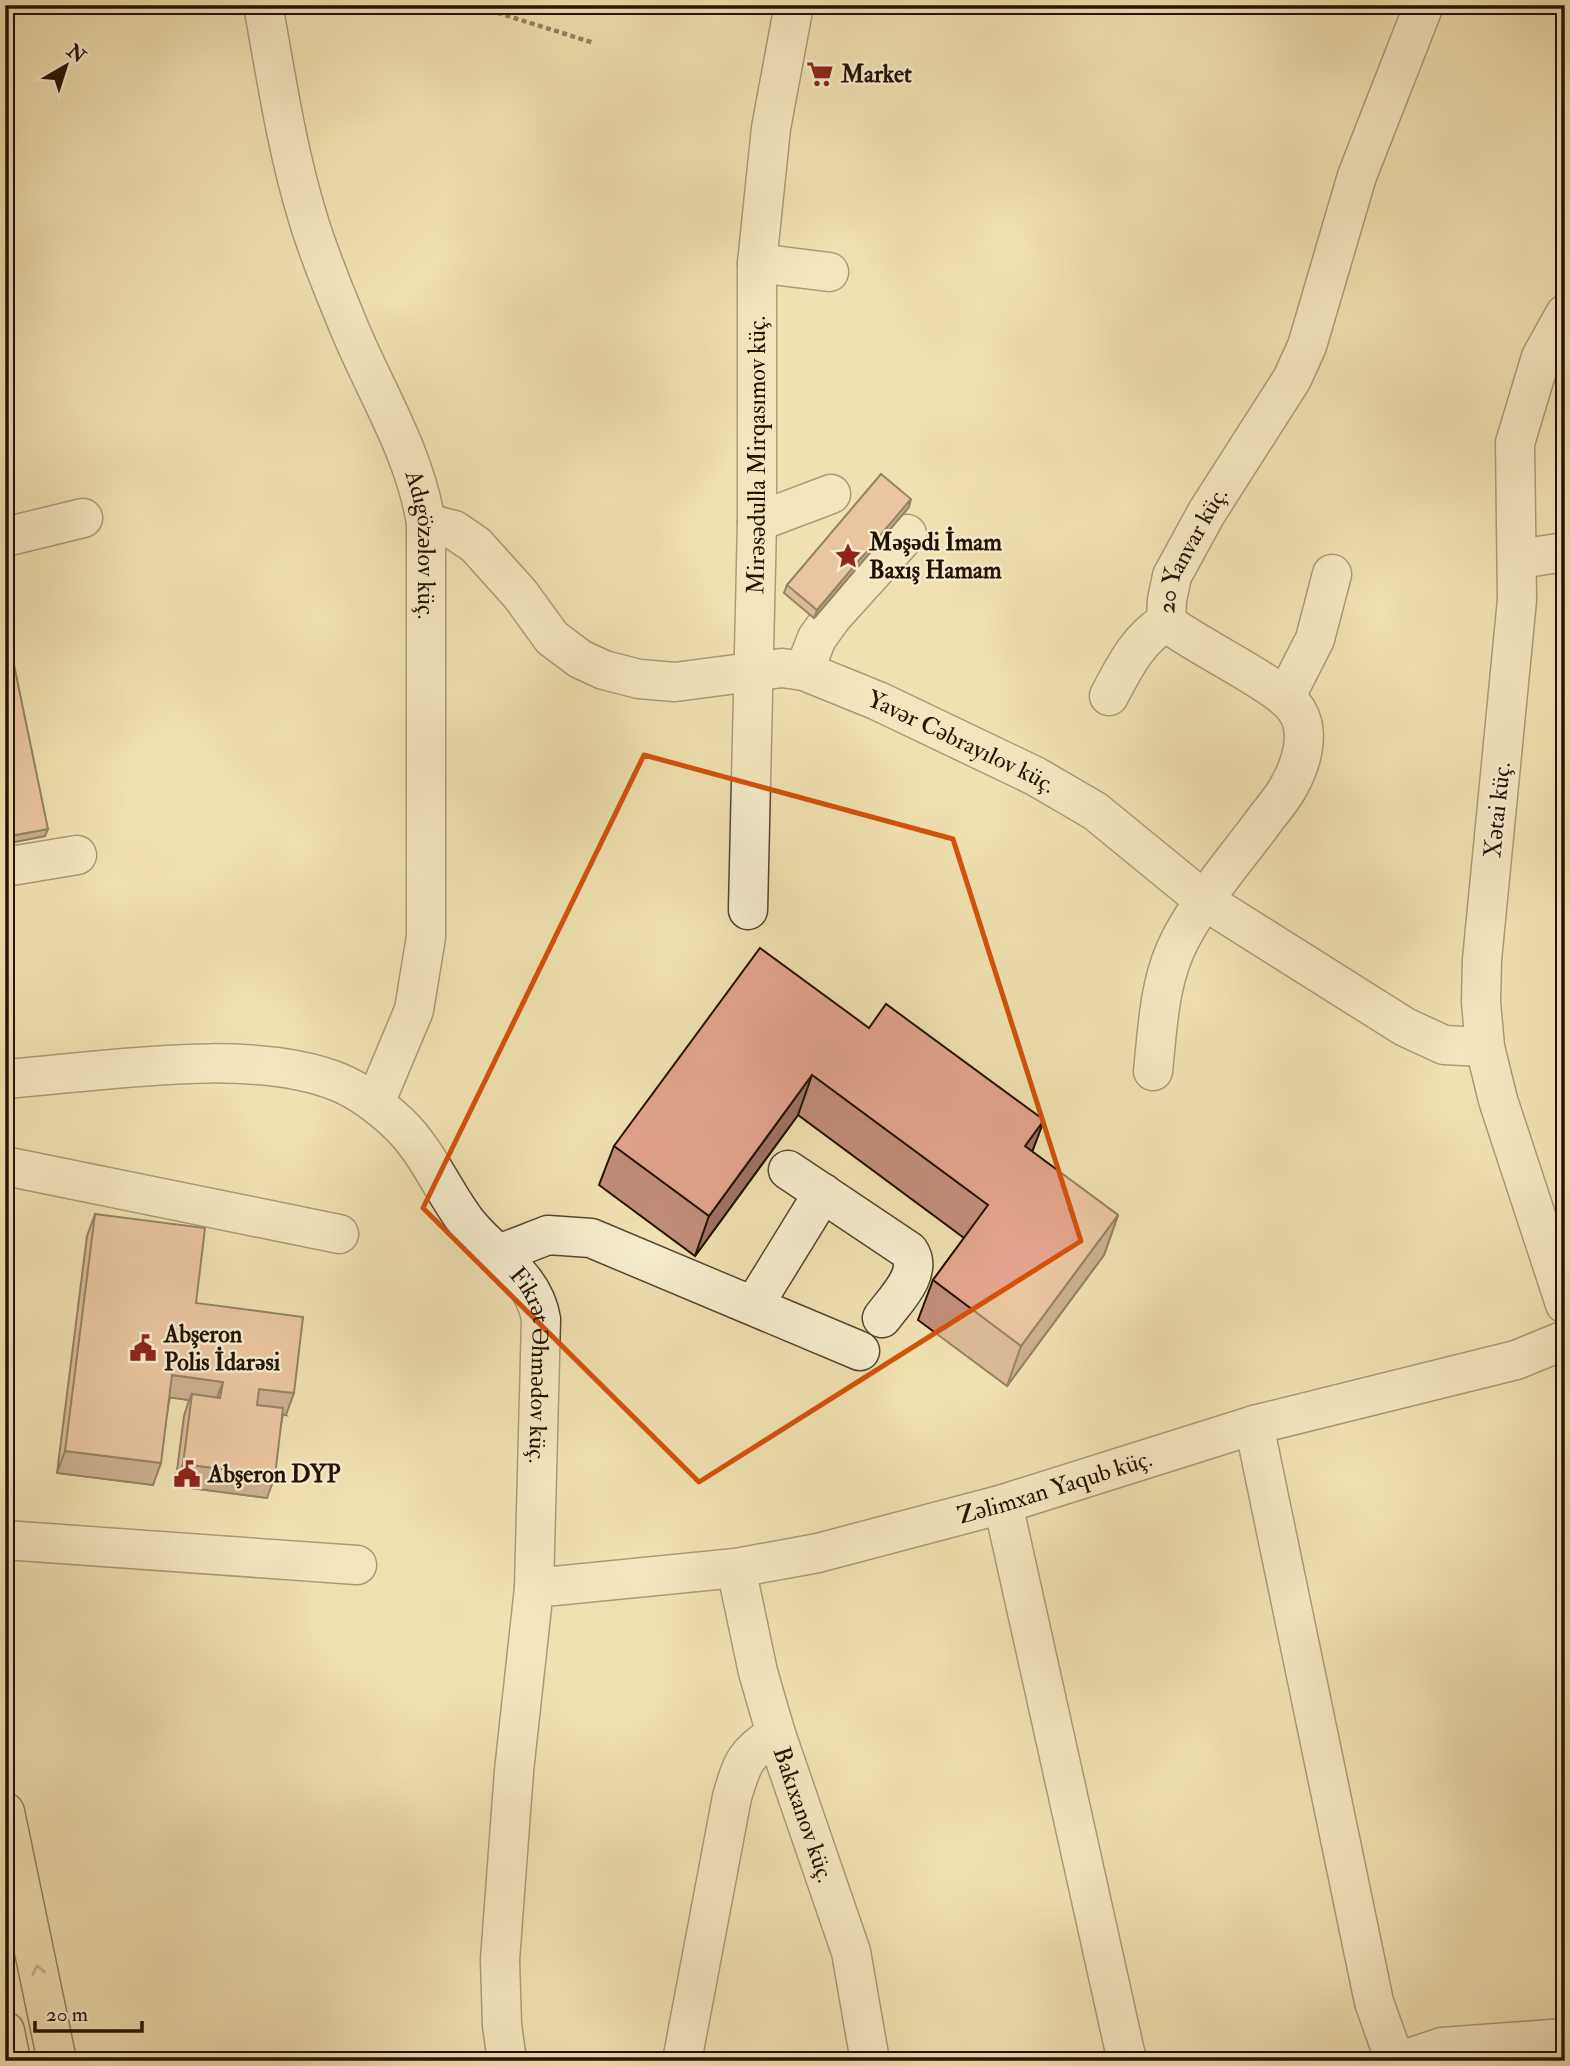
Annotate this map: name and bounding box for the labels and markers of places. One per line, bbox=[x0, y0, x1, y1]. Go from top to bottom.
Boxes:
supermarket icon: Market bbox=[805, 59, 835, 89]
place label: Market bbox=[840, 59, 912, 90]
place label: Məşədi İmam Baxış Hamam bbox=[868, 526, 1002, 586]
place icon: Məşədi İmam Baxış Hamam bbox=[833, 541, 863, 571]
place label: Abşeron Polis İdarəsi bbox=[163, 1319, 281, 1378]
public building icon: Abşeron Polis İdarəsi bbox=[128, 1333, 158, 1363]
public building icon: Abşeron DYP bbox=[172, 1459, 202, 1489]
place label: Abşeron DYP bbox=[207, 1459, 341, 1490]

